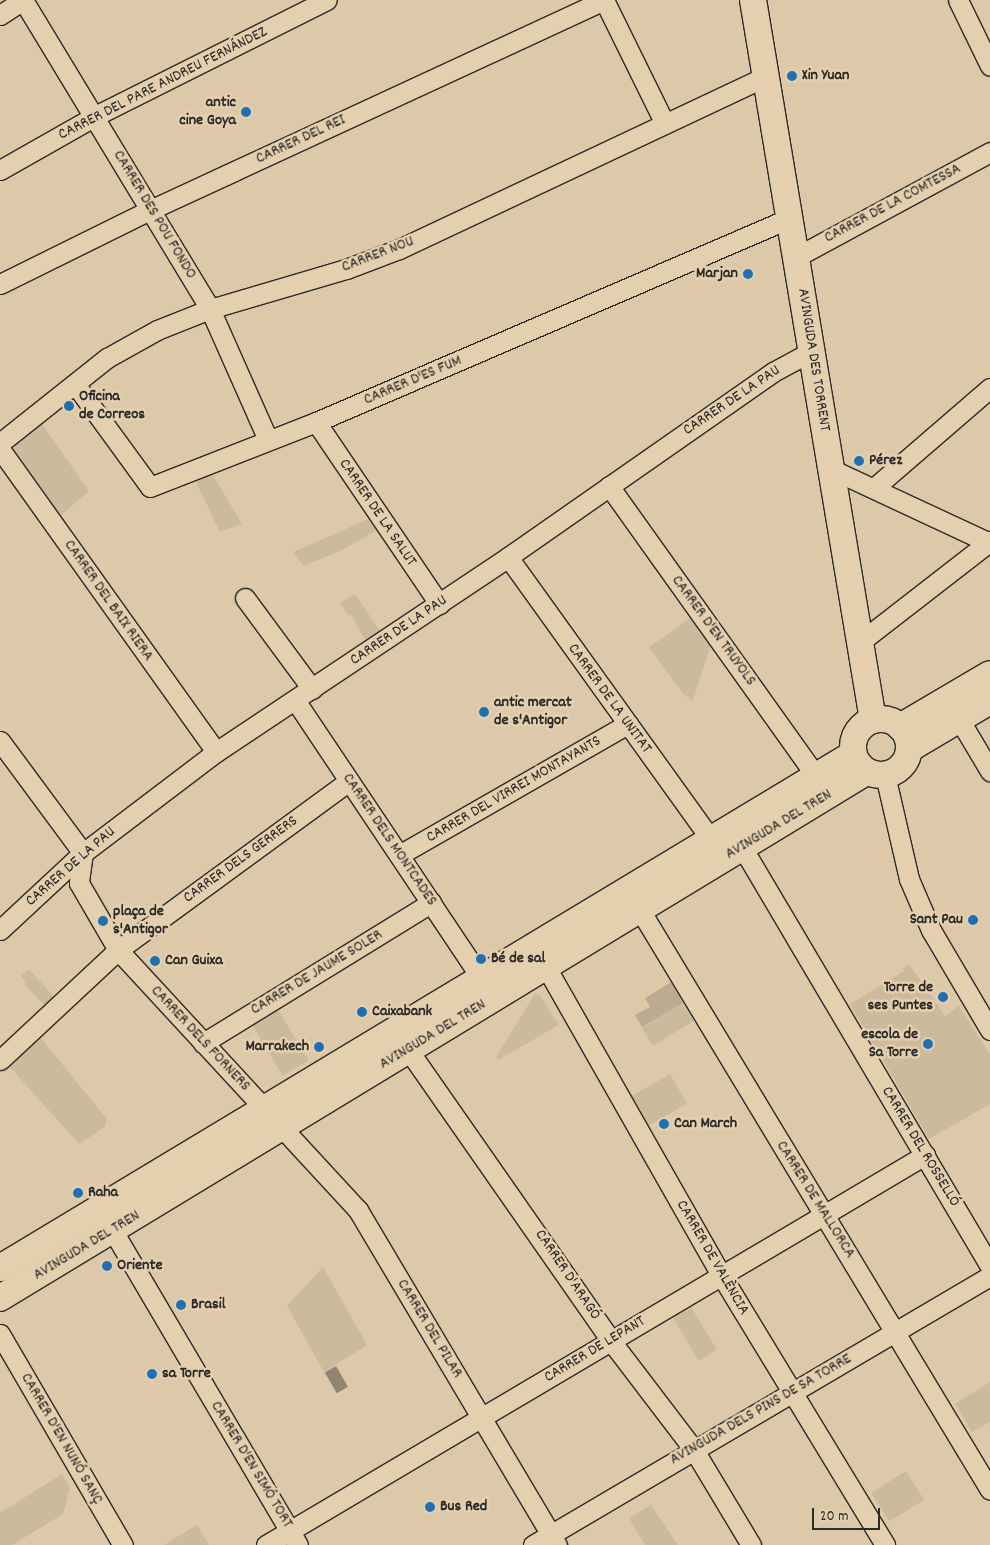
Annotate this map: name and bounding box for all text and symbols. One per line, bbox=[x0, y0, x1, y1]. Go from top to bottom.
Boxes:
street label: CARRER DEL PARE ANDREU FERNÁNDEZ bbox=[55, 23, 271, 145]
place label: Xin Yuan bbox=[802, 66, 849, 86]
marker: Xin Yuan bbox=[786, 70, 798, 82]
place label: antic cine Goya bbox=[179, 93, 236, 131]
marker: antic cine Goya bbox=[240, 106, 252, 118]
street label: CARRER DEL REI bbox=[253, 111, 349, 169]
street label: CARRER DES POU FONDO bbox=[108, 147, 200, 283]
street label: CARRER DE LA COMTESSA bbox=[821, 160, 965, 248]
street label: CARRER NOU bbox=[339, 232, 417, 278]
place label: Marjan bbox=[696, 264, 738, 284]
marker: Marjan bbox=[742, 268, 754, 280]
street label: AVINGUDA DES TORRENT bbox=[792, 287, 834, 433]
street label: CARRER D'ES FUM bbox=[361, 352, 465, 410]
street label: CARRER DE LA PAU bbox=[680, 362, 784, 440]
place label: Oficina de Correos bbox=[79, 387, 145, 425]
marker: Oficina de Correos bbox=[63, 400, 75, 412]
place label: Pérez bbox=[869, 451, 902, 471]
marker: Pérez bbox=[853, 455, 865, 467]
street label: CARRER DE LA SALUT bbox=[334, 456, 420, 570]
street label: CARRER DEL BAIX RIERA bbox=[59, 537, 157, 665]
street label: CARRER D'EN TRUYOLS bbox=[667, 572, 759, 690]
street label: CARRER DE LA PAU bbox=[347, 592, 451, 670]
street label: CARRER DE LA UNITAT bbox=[563, 640, 655, 758]
place label: antic mercat de s'Antigor bbox=[494, 693, 572, 731]
marker: antic mercat de s'Antigor bbox=[478, 706, 490, 718]
street label: CARRER DEL VIRREI MONTAYANTS bbox=[423, 732, 605, 848]
street label: CARRER DELS MONTCADES bbox=[337, 770, 441, 910]
street label: AVINGUDA DEL TREN bbox=[722, 786, 836, 864]
street label: CARRER DELS GERRERS bbox=[180, 812, 302, 908]
street label: CARRER DE LA PAU bbox=[22, 823, 120, 911]
place label: plaça de s'Antigor bbox=[113, 902, 168, 940]
place label: Sant Pau bbox=[910, 910, 963, 930]
marker: Sant Pau bbox=[967, 914, 979, 926]
marker: plaça de s'Antigor bbox=[97, 915, 109, 927]
street label: CARRER DE JAUME SOLER bbox=[248, 926, 386, 1020]
place label: Bé de sal bbox=[491, 949, 545, 969]
place label: Can Guixa bbox=[165, 951, 223, 971]
marker: Bé de sal bbox=[475, 953, 487, 965]
marker: Can Guixa bbox=[149, 955, 161, 967]
place label: Torre de ses Puntes bbox=[868, 978, 933, 1016]
street label: CARRER DELS FORNERS bbox=[146, 982, 254, 1096]
marker: Torre de ses Puntes bbox=[937, 991, 949, 1003]
street label: AVINGUDA DEL TREN bbox=[376, 996, 490, 1074]
place label: Caixabank bbox=[372, 1002, 432, 1022]
marker: Caixabank bbox=[356, 1006, 368, 1018]
place label: escola de Sa Torre bbox=[861, 1025, 918, 1063]
place label: Marrakech bbox=[245, 1037, 309, 1057]
marker: escola de Sa Torre bbox=[922, 1038, 934, 1050]
marker: Marrakech bbox=[313, 1041, 325, 1053]
street label: CARRER DEL ROSSELLÓ bbox=[877, 1083, 963, 1211]
place label: Can March bbox=[674, 1114, 737, 1134]
marker: Can March bbox=[658, 1118, 670, 1130]
street label: CARRER DE MALLORCA bbox=[771, 1138, 859, 1262]
place label: Raha bbox=[88, 1183, 118, 1203]
marker: Raha bbox=[72, 1187, 84, 1199]
street label: CARRER DE VALÈNCIA bbox=[671, 1197, 753, 1319]
street label: AVINGUDA DEL TREN bbox=[30, 1207, 144, 1285]
street label: CARRER D'ARAGÓ bbox=[530, 1226, 604, 1324]
place label: Oriente bbox=[117, 1256, 162, 1276]
marker: Oriente bbox=[101, 1260, 113, 1272]
street label: CARRER DEL PILAR bbox=[392, 1276, 466, 1382]
place label: Brasil bbox=[191, 1295, 225, 1315]
marker: Brasil bbox=[175, 1299, 187, 1311]
street label: CARRER DE LEPANT bbox=[541, 1312, 649, 1388]
street label: AVINGUDA DELS PINS DE SA TORRE bbox=[667, 1350, 855, 1470]
place label: sa Torre bbox=[162, 1364, 211, 1384]
marker: sa Torre bbox=[146, 1368, 158, 1380]
street label: CARRER D'EN NUNÓ SANÇ bbox=[16, 1370, 106, 1508]
street label: CARRER D'EN SIMÓ TORT bbox=[206, 1398, 296, 1532]
place label: Bus Red bbox=[440, 1497, 487, 1517]
scale bar bbox=[815, 1498, 882, 1530]
marker: Bus Red bbox=[424, 1501, 436, 1513]
text: 20 m bbox=[820, 1506, 848, 1528]

